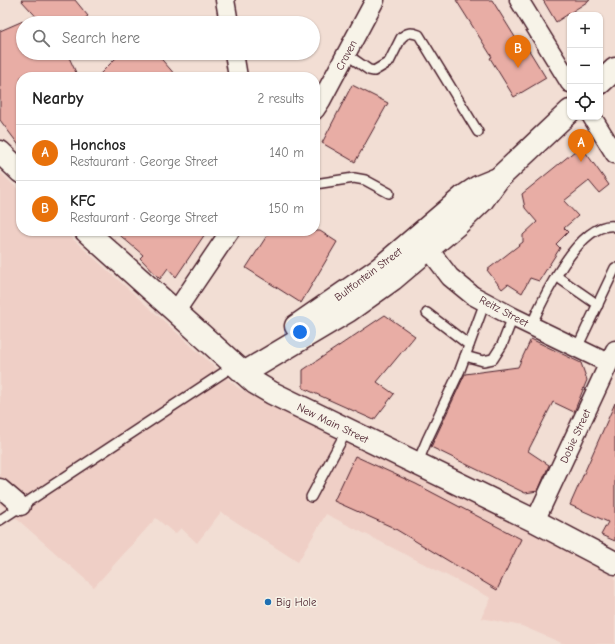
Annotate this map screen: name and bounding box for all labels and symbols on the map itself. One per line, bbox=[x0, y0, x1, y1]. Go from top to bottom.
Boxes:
pin: B bbox=[505, 35, 531, 68]
street label: Craven bbox=[333, 38, 360, 73]
pin: A bbox=[568, 129, 594, 162]
street label: Bultfontein Street bbox=[332, 244, 405, 304]
street label: Reitz Street bbox=[477, 293, 531, 330]
your location bbox=[290, 322, 310, 342]
street label: New Main Street bbox=[295, 401, 371, 447]
street label: Dobie Street bbox=[557, 406, 594, 465]
place label: Big Hole bbox=[276, 596, 317, 609]
marker: Big Hole bbox=[263, 597, 273, 607]

